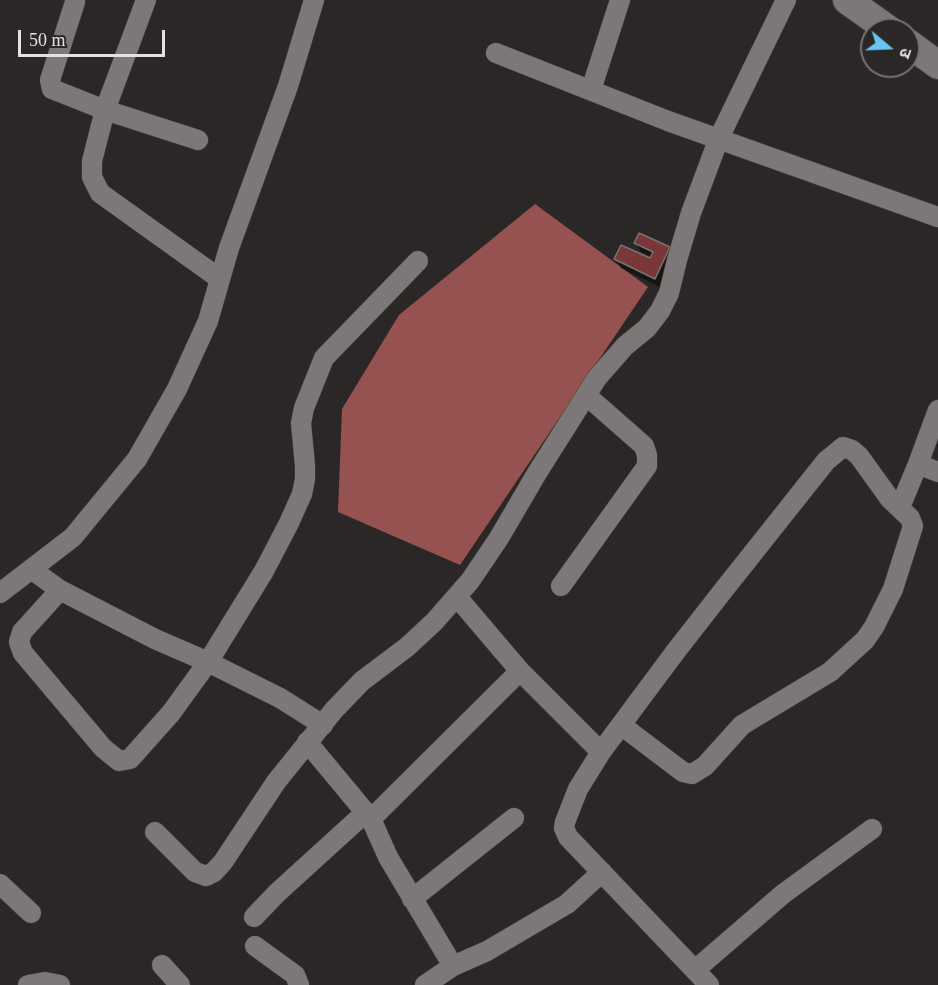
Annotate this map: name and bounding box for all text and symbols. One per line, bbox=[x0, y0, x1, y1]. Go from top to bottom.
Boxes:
scale bar bbox=[21, 18, 168, 56]
north arrow bbox=[860, 18, 920, 78]
text: 50 m bbox=[29, 30, 66, 50]
text: उ bbox=[896, 46, 915, 61]

